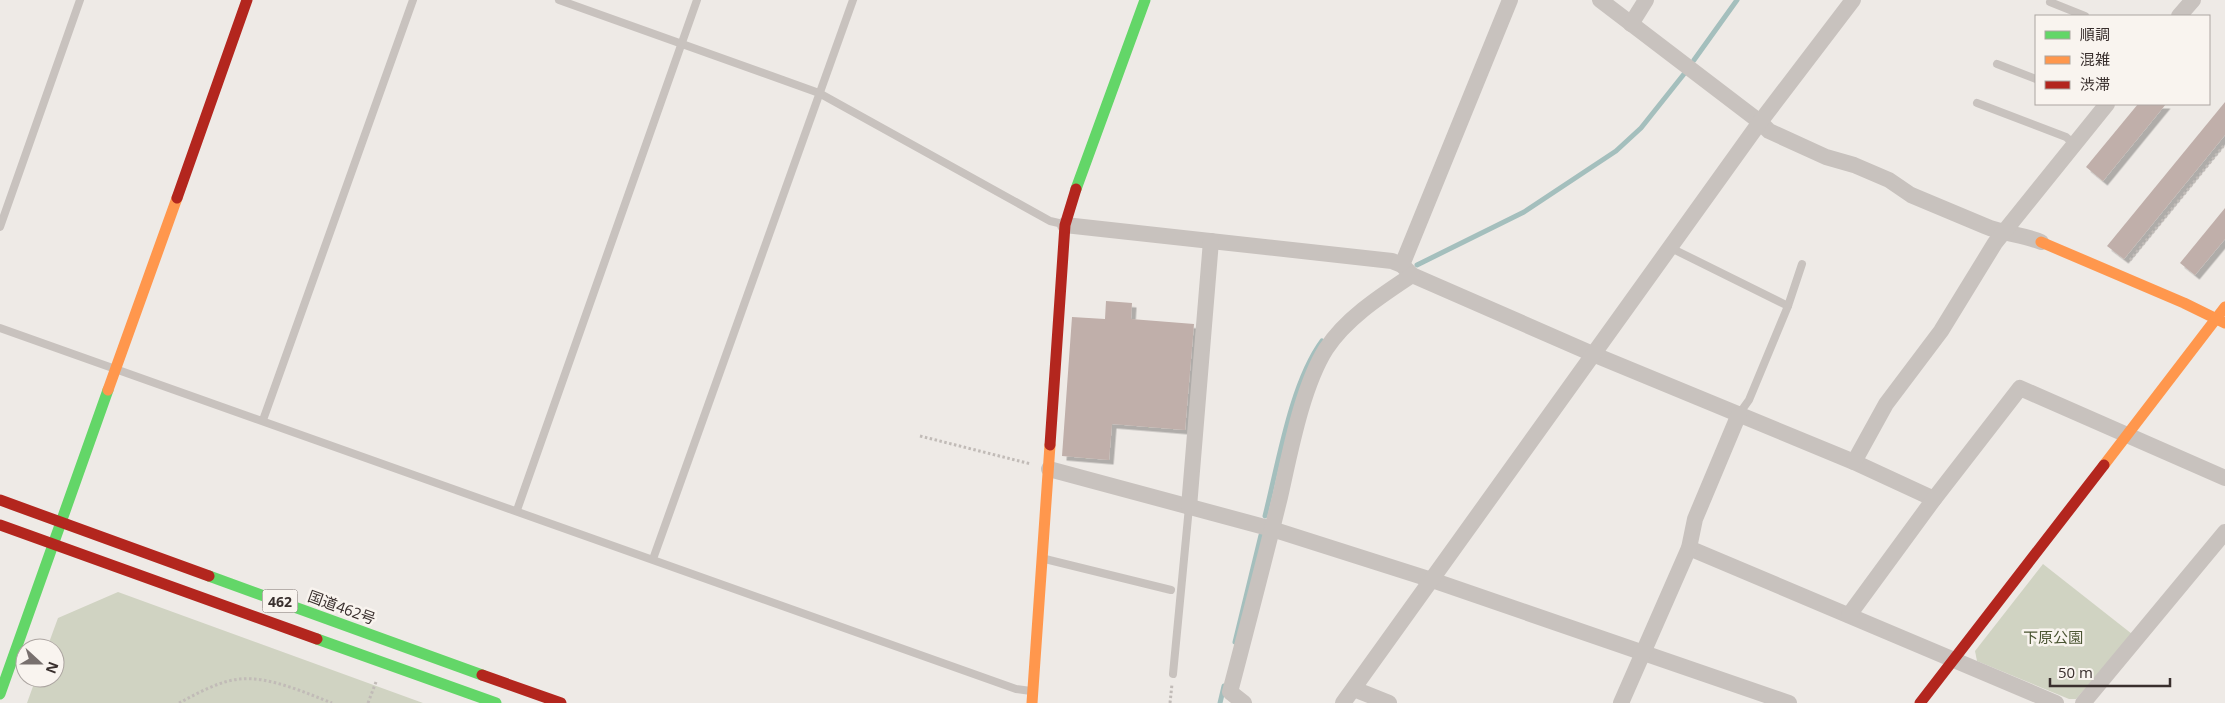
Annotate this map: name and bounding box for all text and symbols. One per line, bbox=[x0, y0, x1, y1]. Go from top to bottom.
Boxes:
legend bbox=[2035, 15, 2210, 105]
text: 順調 bbox=[2080, 24, 2110, 44]
text: 混雑 bbox=[2080, 49, 2110, 69]
text: 渋滞 bbox=[2080, 74, 2110, 94]
street label: 国道462号 bbox=[305, 586, 379, 628]
road number: 462 bbox=[262, 590, 298, 612]
park label: 下原公園 bbox=[2023, 627, 2083, 647]
north arrow bbox=[15, 638, 65, 688]
scale bar bbox=[2050, 656, 2170, 688]
text: N bbox=[42, 659, 64, 677]
text: 50 m bbox=[2058, 662, 2093, 682]

